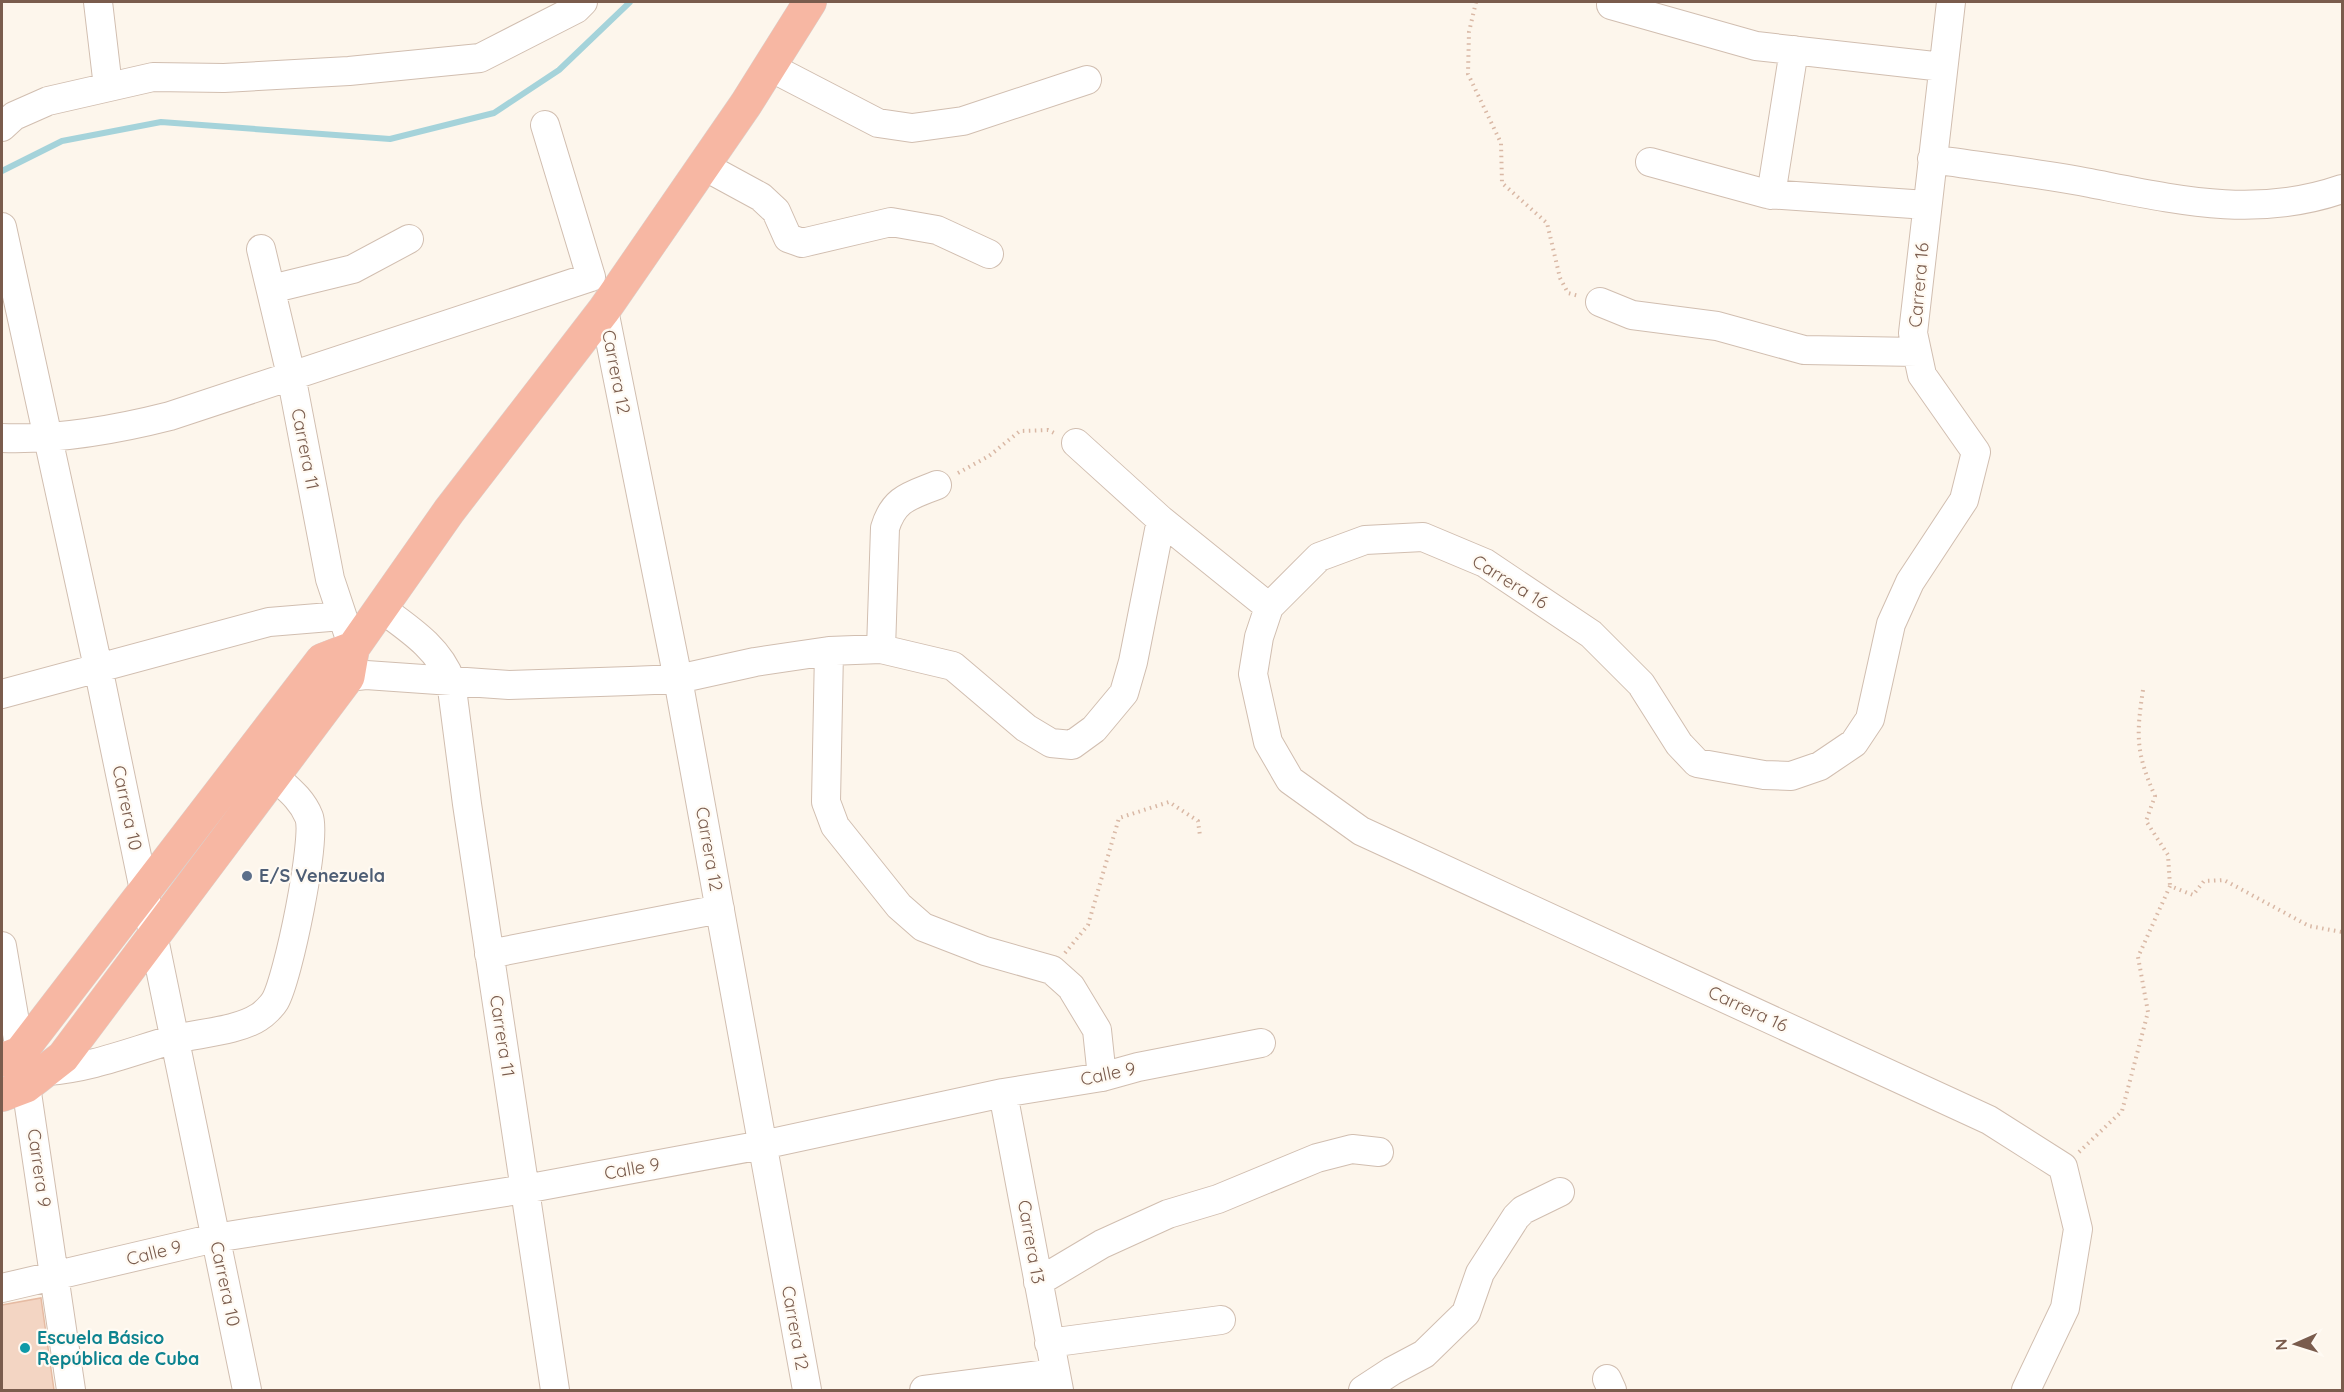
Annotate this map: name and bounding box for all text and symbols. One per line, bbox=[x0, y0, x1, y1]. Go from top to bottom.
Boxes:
street label: Carrera 16 bbox=[1903, 241, 1934, 328]
street label: Carrera 12 bbox=[597, 328, 636, 416]
street label: Carrera 11 bbox=[286, 406, 325, 491]
street label: Carrera 16 bbox=[1468, 549, 1553, 614]
street label: Carrera 10 bbox=[107, 763, 148, 852]
street label: Carrera 12 bbox=[691, 805, 728, 893]
place label: E/S Venezuela bbox=[259, 864, 385, 887]
marker: E/S Venezuela bbox=[240, 869, 254, 883]
street label: Carrera 16 bbox=[1705, 980, 1792, 1037]
street label: Carrera 11 bbox=[485, 994, 520, 1078]
street label: Calle 9 bbox=[1078, 1056, 1138, 1091]
street label: Carrera 9 bbox=[23, 1127, 56, 1209]
street label: Calle 9 bbox=[602, 1152, 661, 1185]
street label: Carrera 13 bbox=[1013, 1198, 1050, 1286]
street label: Calle 9 bbox=[124, 1235, 184, 1270]
street label: Carrera 10 bbox=[205, 1239, 246, 1328]
street label: Carrera 12 bbox=[777, 1284, 814, 1372]
north arrow bbox=[2266, 1314, 2326, 1374]
place label: Escuela Básico República de Cuba bbox=[37, 1326, 199, 1370]
text: N bbox=[2271, 1338, 2291, 1351]
marker: Escuela Básico República de Cuba bbox=[18, 1341, 32, 1355]

